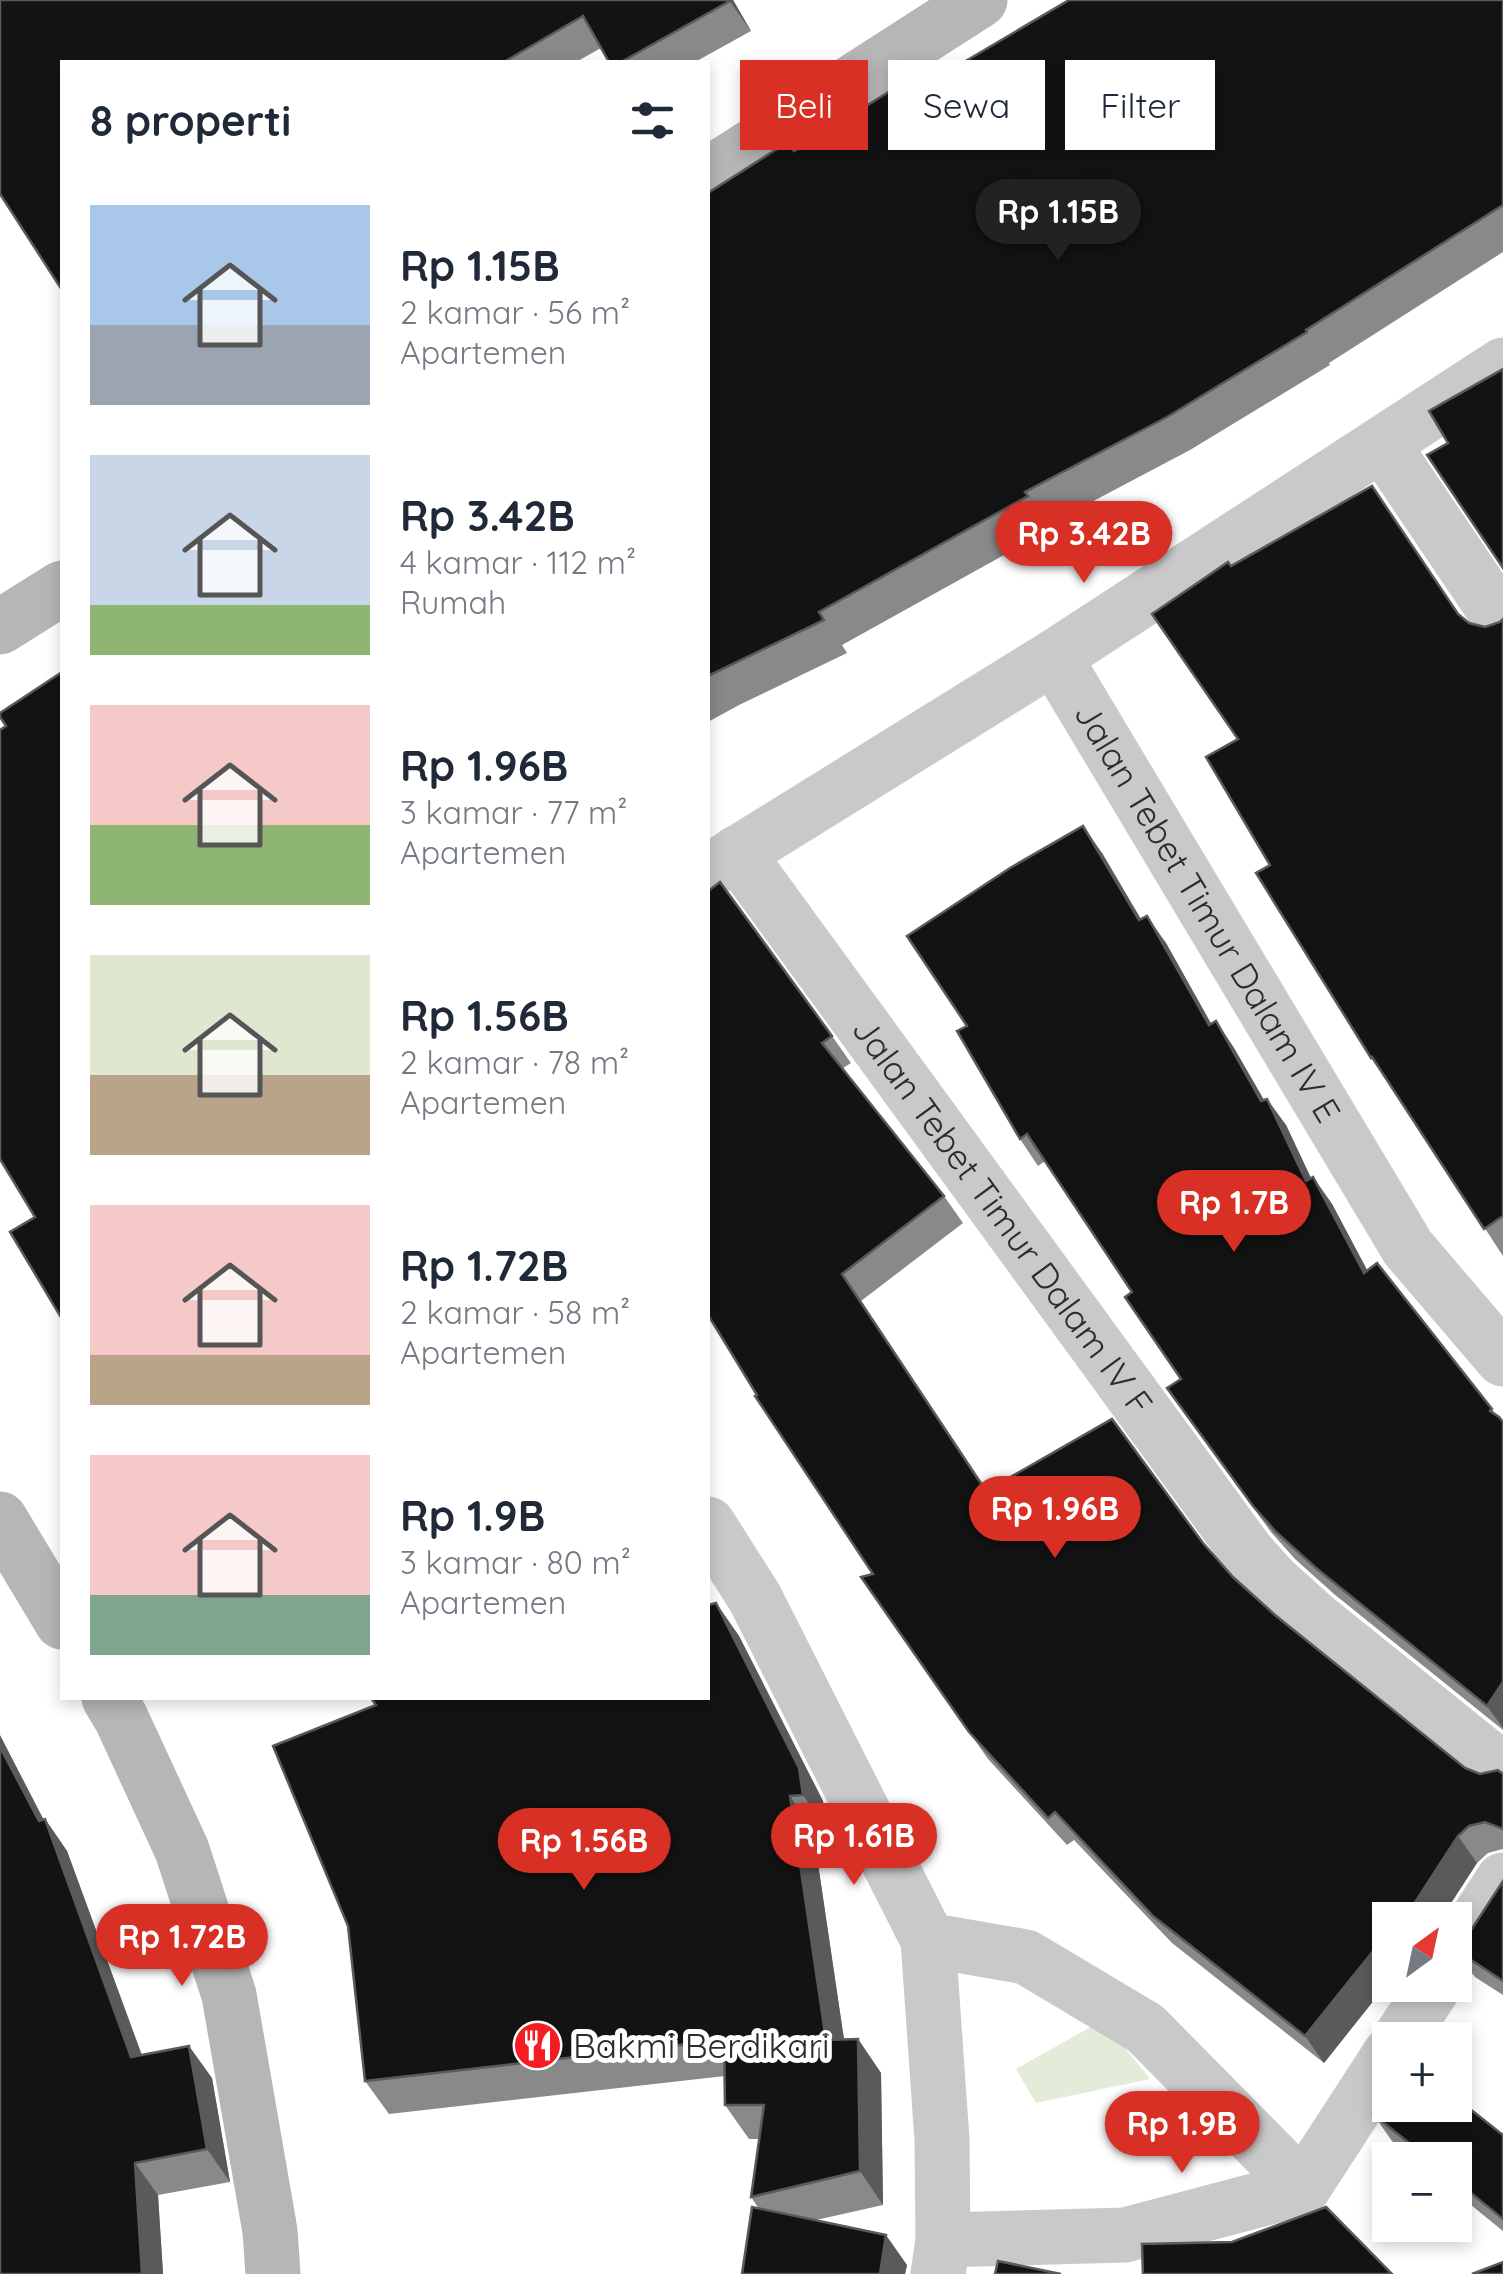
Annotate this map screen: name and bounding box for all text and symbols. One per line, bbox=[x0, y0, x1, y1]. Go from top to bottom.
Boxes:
chip: Beli bbox=[740, 60, 868, 150]
chip: Sewa bbox=[888, 60, 1045, 150]
chip: Filter bbox=[1065, 60, 1215, 150]
icon: filters bbox=[625, 93, 680, 148]
text: 8 properti bbox=[90, 94, 291, 147]
pin: Rp 1.15B bbox=[955, 179, 1161, 264]
text: Rp 1.15B bbox=[997, 191, 1119, 231]
text: Rp 1.15B bbox=[400, 239, 560, 292]
icon: home bbox=[170, 245, 290, 365]
text: 2 kamar · 56 m² bbox=[400, 292, 630, 332]
text: Apartemen bbox=[400, 332, 566, 372]
text: Rp 3.42B bbox=[400, 489, 575, 542]
icon: home bbox=[170, 495, 290, 615]
pin: Rp 3.42B bbox=[981, 501, 1187, 586]
text: Rp 3.42B bbox=[1017, 513, 1151, 553]
text: 4 kamar · 112 m² bbox=[400, 542, 636, 582]
text: Rumah bbox=[400, 582, 506, 622]
street label: Jalan Tebet Timur Dalam IV E bbox=[1065, 694, 1351, 1130]
text: Rp 1.96B bbox=[400, 739, 568, 792]
icon: home bbox=[170, 745, 290, 865]
text: 3 kamar · 77 m² bbox=[400, 792, 627, 832]
text: Apartemen bbox=[400, 832, 566, 872]
text: Rp 1.56B bbox=[400, 989, 569, 1042]
icon: home bbox=[170, 995, 290, 1115]
street label: Jalan Tebet Timur Dalam IV F bbox=[843, 1008, 1163, 1423]
text: 2 kamar · 78 m² bbox=[400, 1042, 629, 1082]
text: Apartemen bbox=[400, 1082, 566, 1122]
pin: Rp 1.7B bbox=[1142, 1170, 1326, 1255]
text: Rp 1.7B bbox=[1179, 1182, 1289, 1222]
text: Rp 1.72B bbox=[400, 1239, 568, 1292]
icon: home bbox=[170, 1245, 290, 1365]
text: 2 kamar · 58 m² bbox=[400, 1292, 630, 1332]
text: Apartemen bbox=[400, 1332, 566, 1372]
pin: Rp 1.96B bbox=[952, 1476, 1158, 1561]
text: Rp 1.96B bbox=[991, 1488, 1119, 1528]
text: Rp 1.9B bbox=[400, 1489, 545, 1542]
icon: home bbox=[170, 1495, 290, 1615]
text: 3 kamar · 80 m² bbox=[400, 1542, 631, 1582]
text: Apartemen bbox=[400, 1582, 566, 1622]
pin: Rp 1.61B bbox=[751, 1803, 957, 1888]
pin: Rp 1.56B bbox=[481, 1808, 687, 1893]
text: Rp 1.61B bbox=[793, 1815, 915, 1855]
text: Rp 1.56B bbox=[520, 1820, 648, 1860]
north arrow bbox=[1372, 1902, 1472, 2002]
map controls bbox=[1372, 1902, 1472, 2242]
pin: Rp 1.72B bbox=[79, 1904, 285, 1989]
text: Rp 1.72B bbox=[118, 1916, 246, 1956]
restaurant icon: Bakmi Berdikari bbox=[512, 2020, 564, 2072]
button: + bbox=[1372, 2022, 1472, 2122]
place label: Bakmi Berdikari bbox=[573, 2023, 829, 2067]
pin: Rp 1.9B bbox=[1090, 2091, 1274, 2176]
text: Rp 1.9B bbox=[1127, 2103, 1237, 2143]
button: − bbox=[1372, 2142, 1472, 2242]

